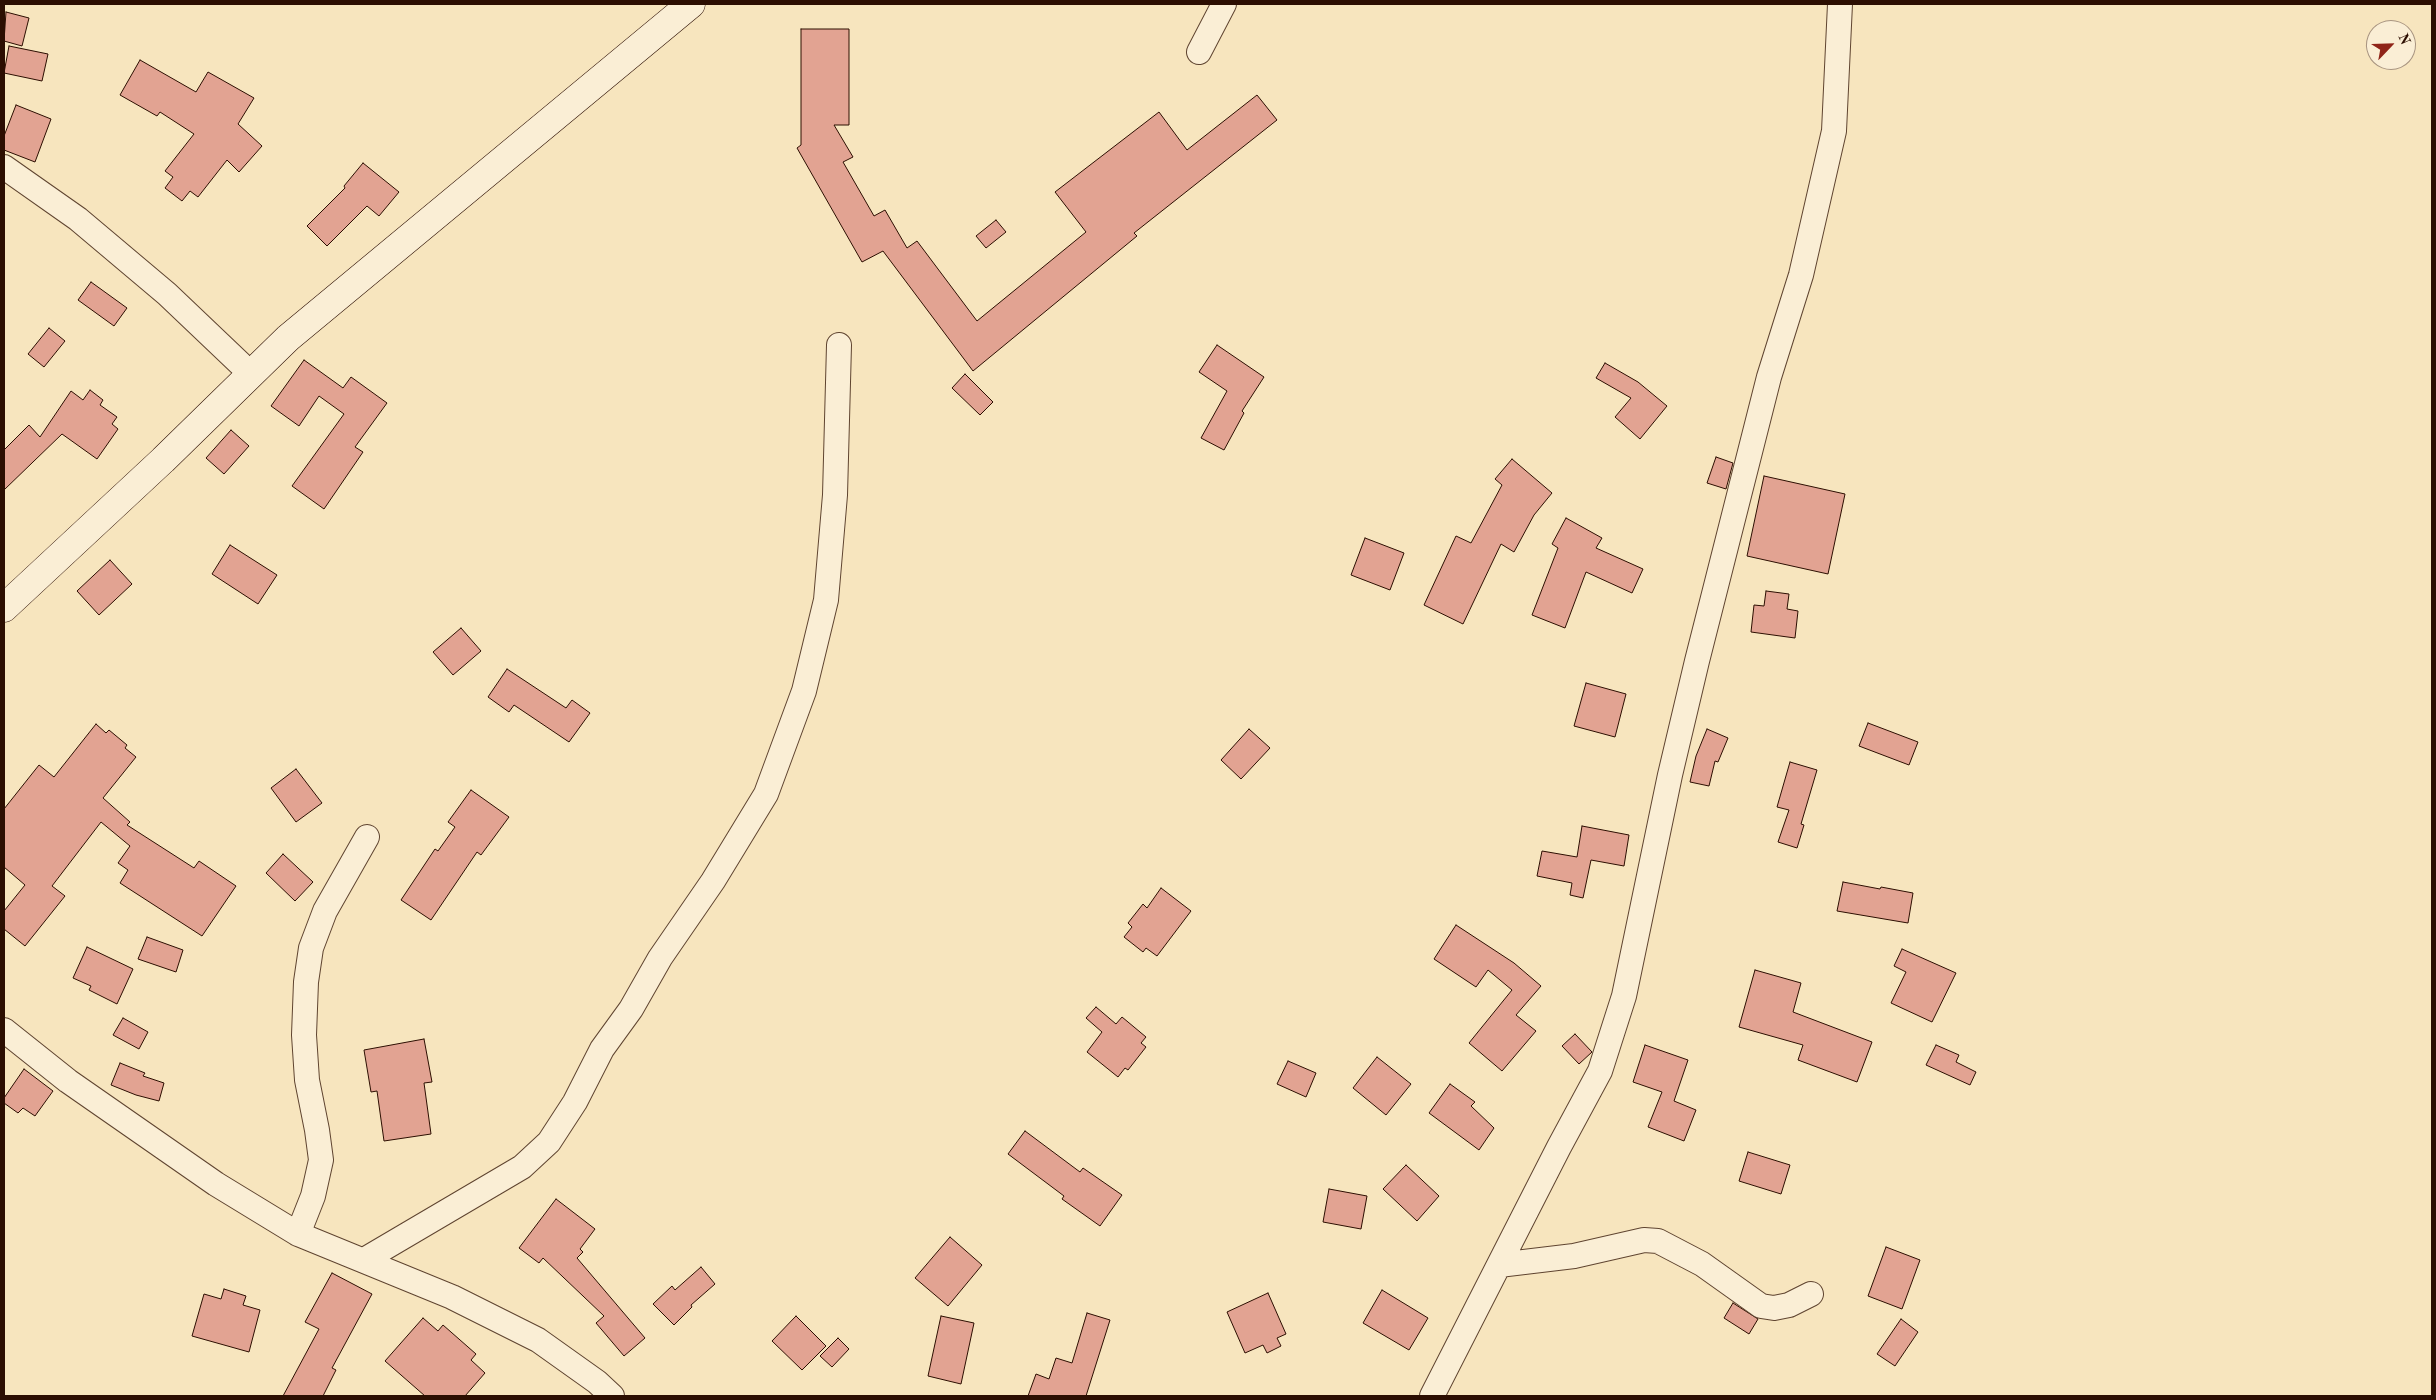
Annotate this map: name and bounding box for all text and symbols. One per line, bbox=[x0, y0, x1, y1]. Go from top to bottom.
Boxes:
north arrow bbox=[2366, 20, 2416, 70]
text: N bbox=[2395, 32, 2412, 47]

